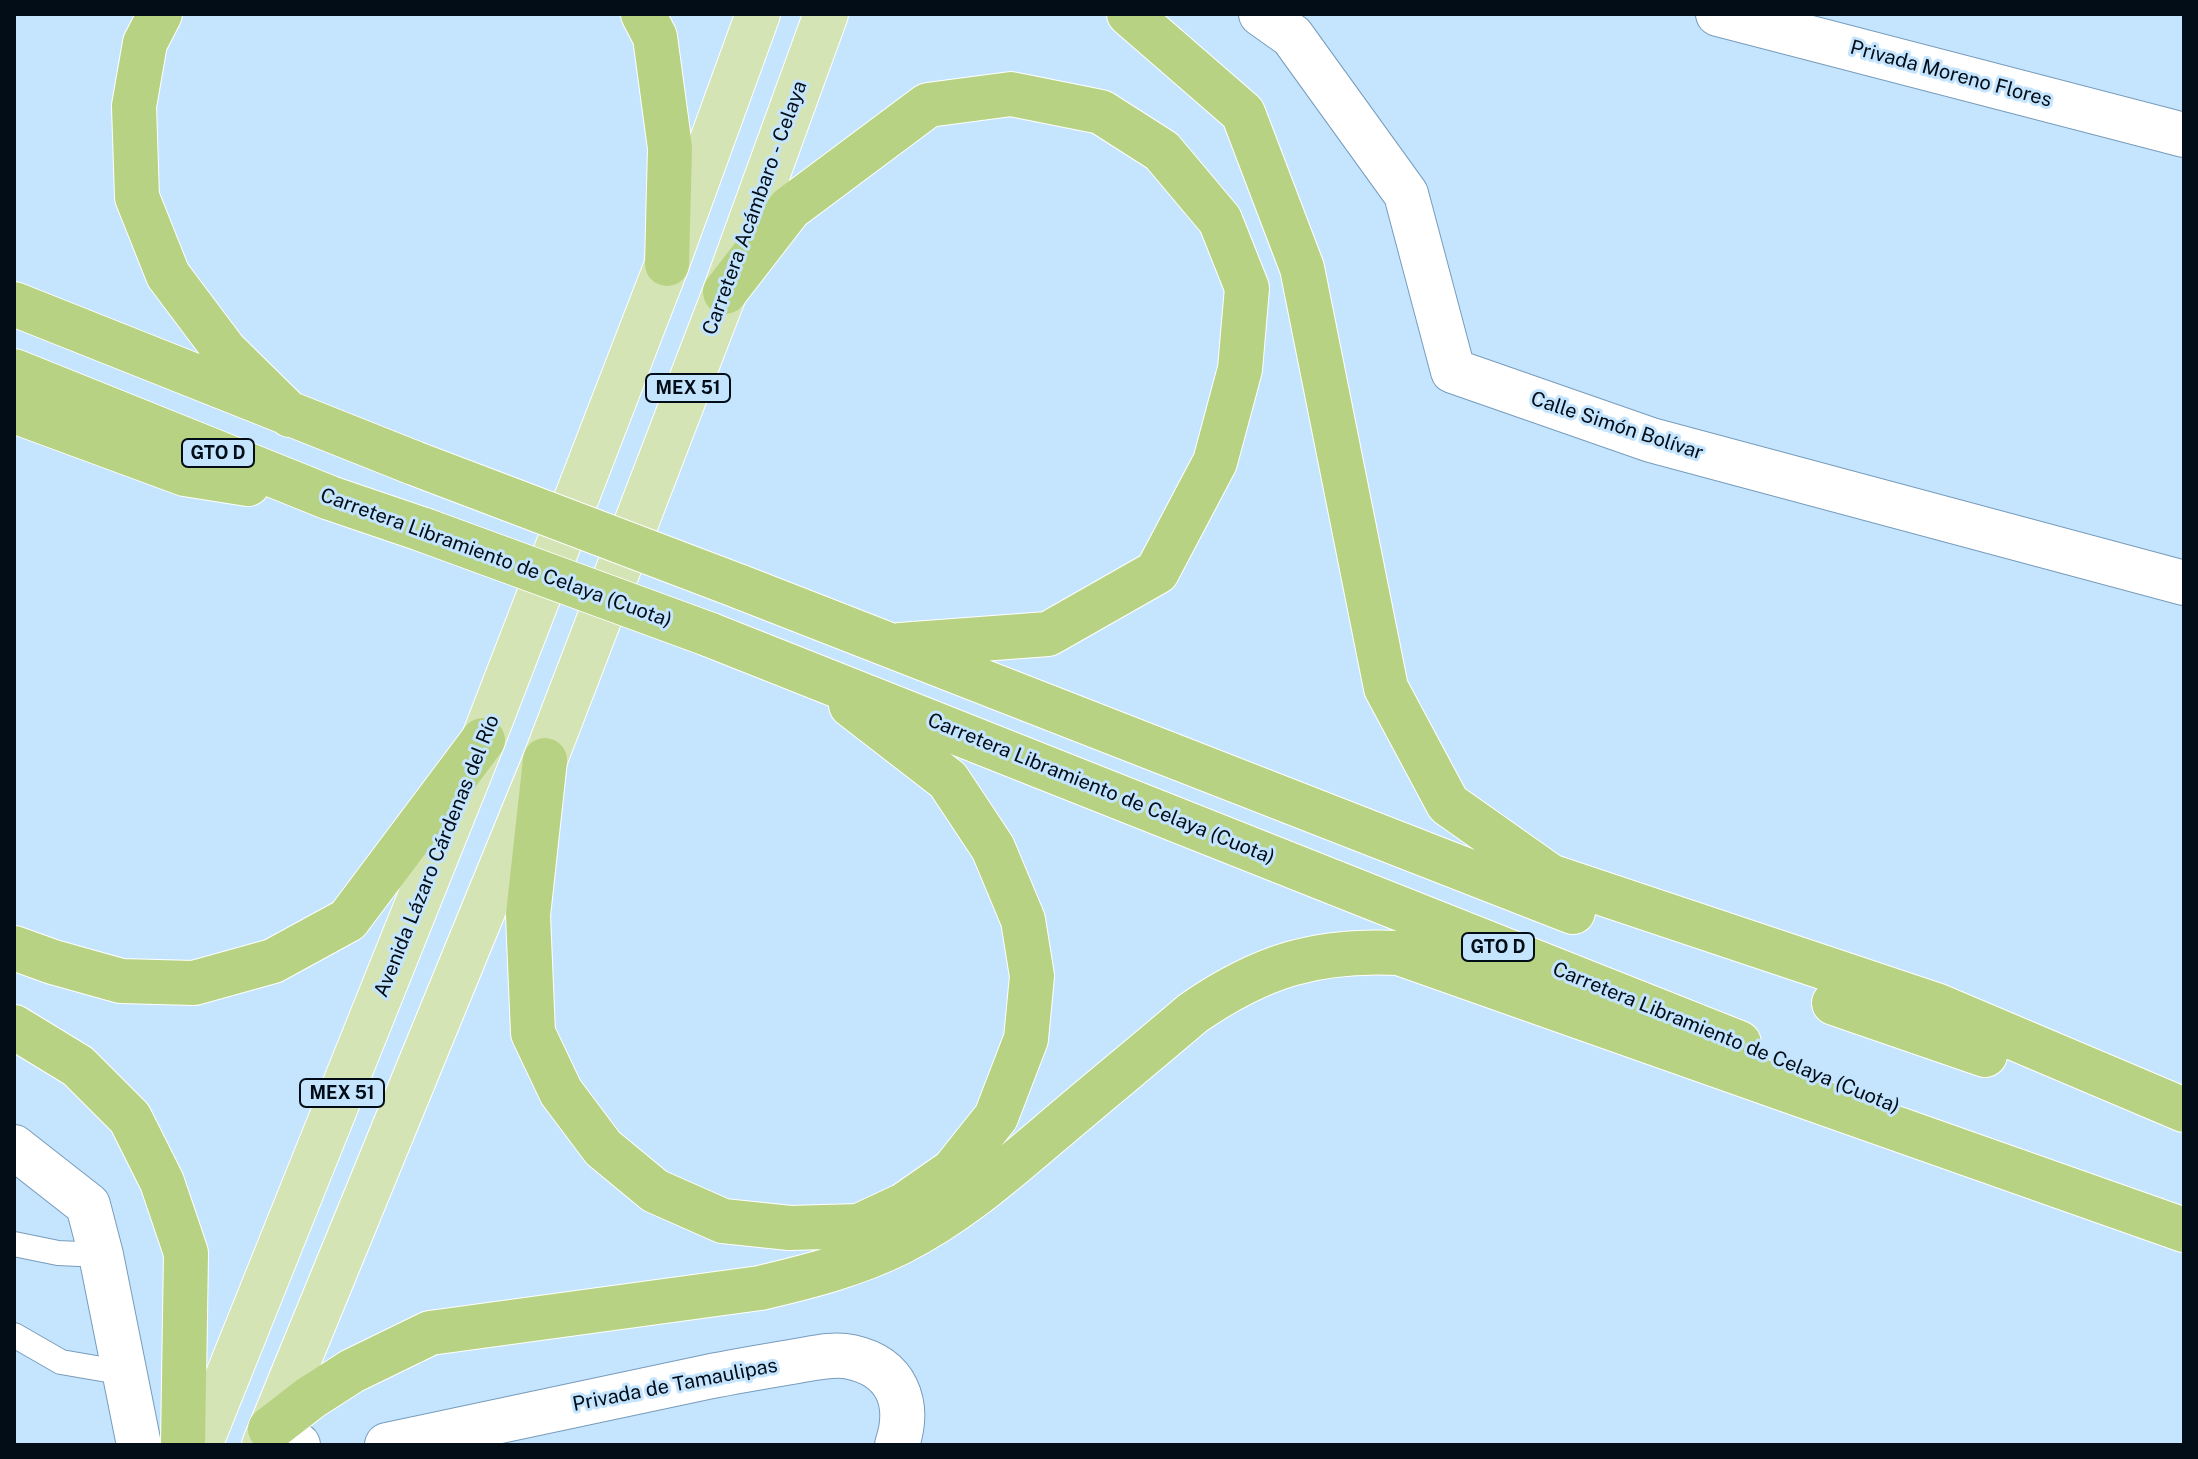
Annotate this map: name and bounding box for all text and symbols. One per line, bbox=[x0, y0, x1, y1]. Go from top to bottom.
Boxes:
street label: Privada Moreno Flores bbox=[1848, 36, 2054, 112]
street label: Carretera Acámbaro - Celaya bbox=[698, 78, 812, 338]
road number: MEX 51 bbox=[646, 374, 730, 402]
street label: Calle Simón Bolívar bbox=[1528, 387, 1706, 465]
road number: GTO D bbox=[182, 439, 254, 467]
street label: Carretera Libramiento de Celaya (Cuota) bbox=[317, 483, 675, 633]
street label: Carretera Libramiento de Celaya (Cuota) bbox=[924, 708, 1278, 870]
street label: Avenida Lázaro Cárdenas del Río bbox=[369, 711, 505, 1001]
road number: GTO D bbox=[1462, 933, 1534, 961]
street label: Carretera Libramiento de Celaya (Cuota) bbox=[1549, 957, 1903, 1119]
road number: MEX 51 bbox=[300, 1079, 384, 1107]
street label: Privada de Tamaulipas bbox=[571, 1353, 779, 1417]

